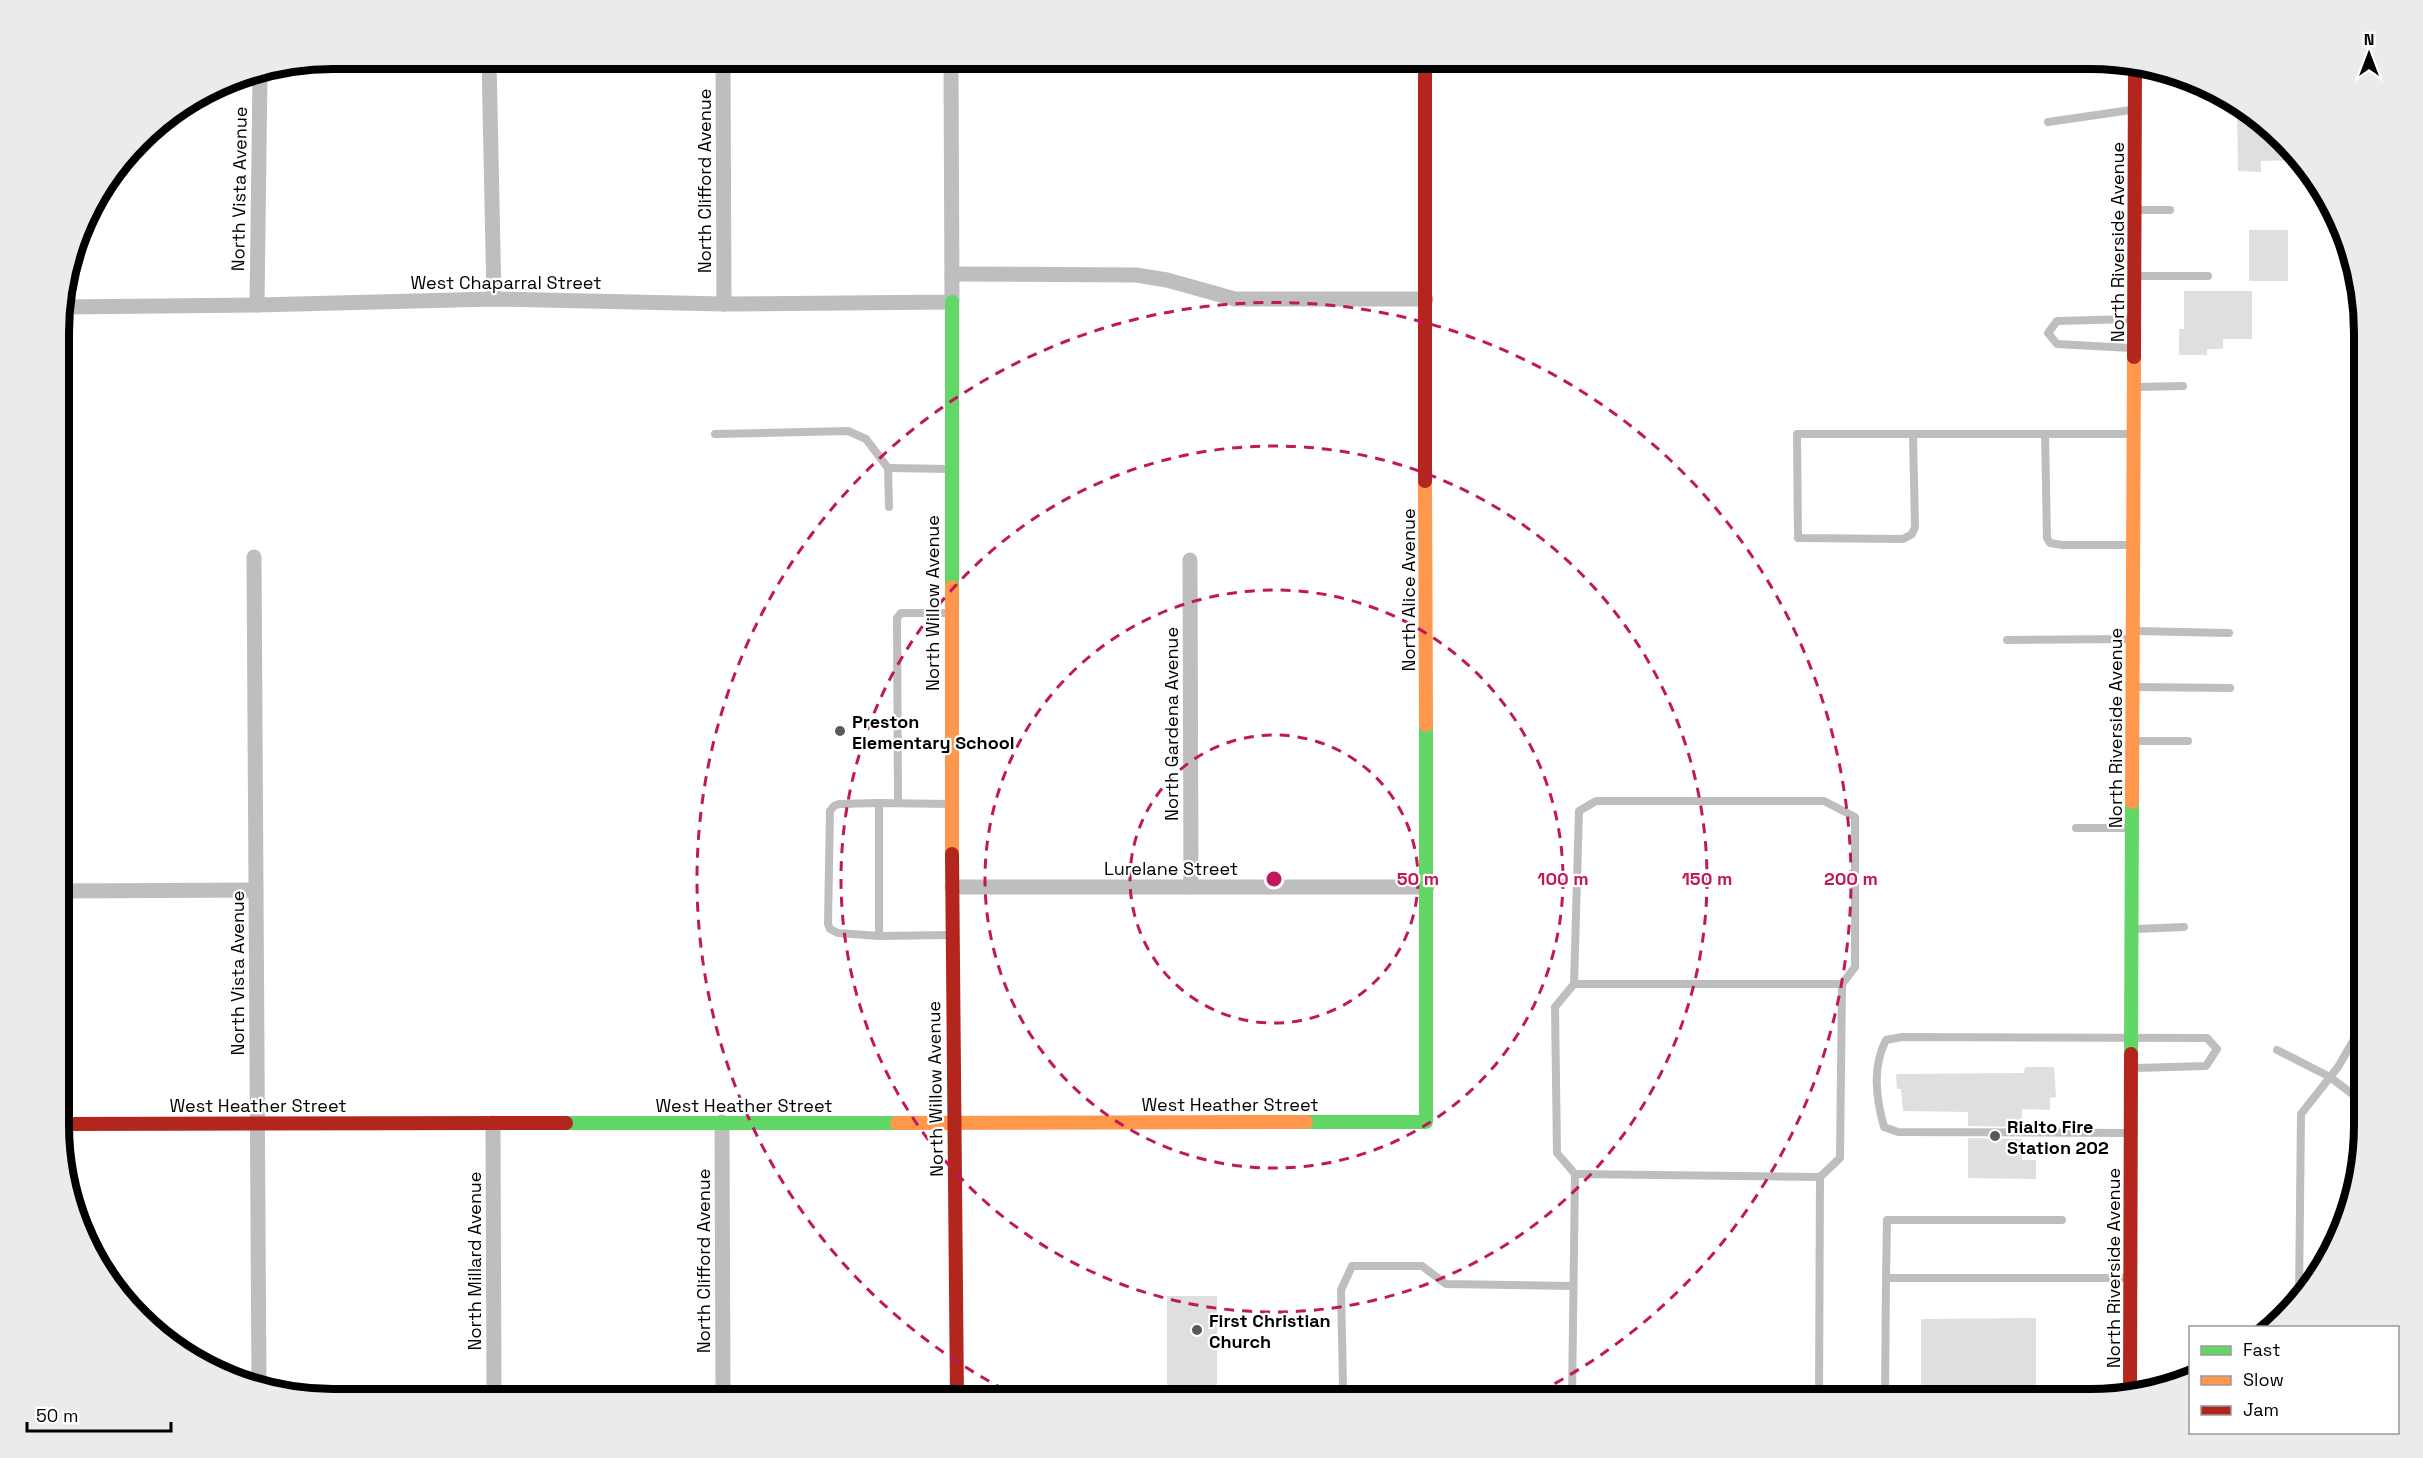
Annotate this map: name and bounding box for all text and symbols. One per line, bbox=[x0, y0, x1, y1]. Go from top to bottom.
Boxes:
north arrow bbox=[2339, 24, 2399, 84]
text: N bbox=[2364, 29, 2374, 50]
street label: North Clifford Avenue bbox=[693, 89, 716, 273]
street label: North Vista Avenue bbox=[226, 106, 252, 272]
street label: North Riverside Avenue bbox=[2106, 142, 2129, 342]
street label: West Chaparral Street bbox=[411, 271, 601, 294]
street label: North Alice Avenue bbox=[1397, 508, 1420, 672]
street label: North Willow Avenue bbox=[921, 515, 944, 691]
street label: North Gardena Avenue bbox=[1160, 627, 1183, 821]
street label: North Riverside Avenue bbox=[2104, 628, 2127, 828]
place label: Preston Elementary School bbox=[852, 710, 1015, 754]
marker: Preston Elementary School bbox=[833, 724, 847, 738]
street label: Lurelane Street bbox=[1104, 857, 1238, 880]
text: 50 m bbox=[1397, 867, 1439, 890]
text: 100 m bbox=[1537, 867, 1589, 890]
text: 150 m bbox=[1682, 867, 1732, 890]
text: 200 m bbox=[1824, 867, 1878, 890]
centre of rings bbox=[1264, 869, 1284, 889]
street label: North Vista Avenue bbox=[226, 891, 249, 1055]
street label: North Willow Avenue bbox=[922, 1001, 948, 1177]
street label: West Heather Street bbox=[1142, 1093, 1318, 1116]
street label: West Heather Street bbox=[170, 1094, 346, 1117]
street label: West Heather Street bbox=[656, 1094, 832, 1117]
place label: Rialto Fire Station 202 bbox=[2007, 1115, 2109, 1159]
marker: Rialto Fire Station 202 bbox=[1988, 1129, 2002, 1143]
street label: North Riverside Avenue bbox=[2102, 1168, 2125, 1368]
street label: North Clifford Avenue bbox=[692, 1169, 715, 1353]
street label: North Millard Avenue bbox=[463, 1172, 486, 1350]
place label: First Christian Church bbox=[1209, 1309, 1331, 1353]
marker: First Christian Church bbox=[1190, 1323, 1204, 1337]
legend bbox=[2189, 1326, 2399, 1434]
text: Fast bbox=[2243, 1338, 2280, 1361]
text: Slow bbox=[2243, 1368, 2284, 1391]
scale bar bbox=[27, 1395, 171, 1433]
text: Jam bbox=[2243, 1398, 2279, 1421]
text: 50 m bbox=[36, 1404, 78, 1427]

